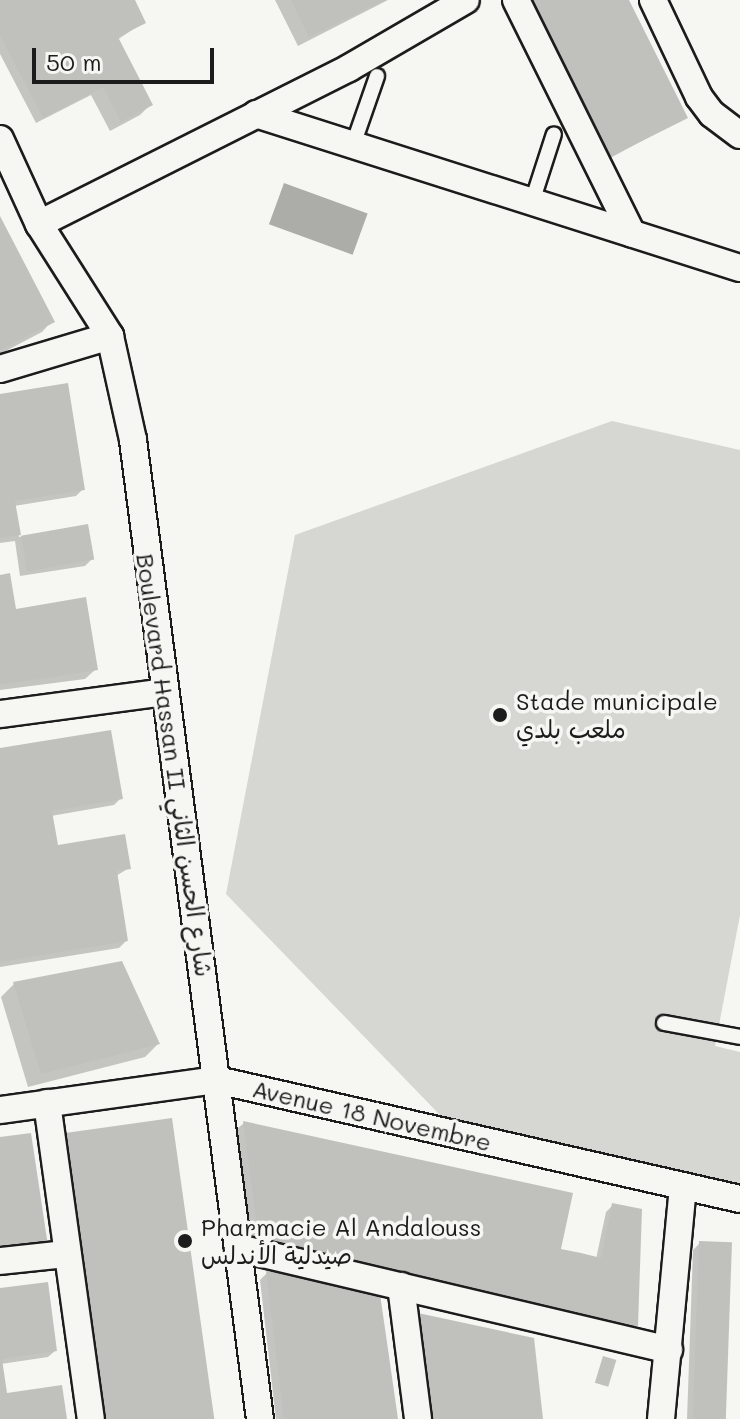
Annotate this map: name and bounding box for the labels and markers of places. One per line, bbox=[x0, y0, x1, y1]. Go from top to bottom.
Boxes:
place label: Stade municipale ملعب بلدي bbox=[516, 687, 718, 743]
marker: Stade municipale ملعب بلدي bbox=[491, 706, 509, 724]
place label: Pharmacie Al Andalouss صيدلية الأندلس bbox=[201, 1213, 481, 1269]
marker: Pharmacie Al Andalouss صيدلية الأندلس bbox=[176, 1232, 194, 1250]

